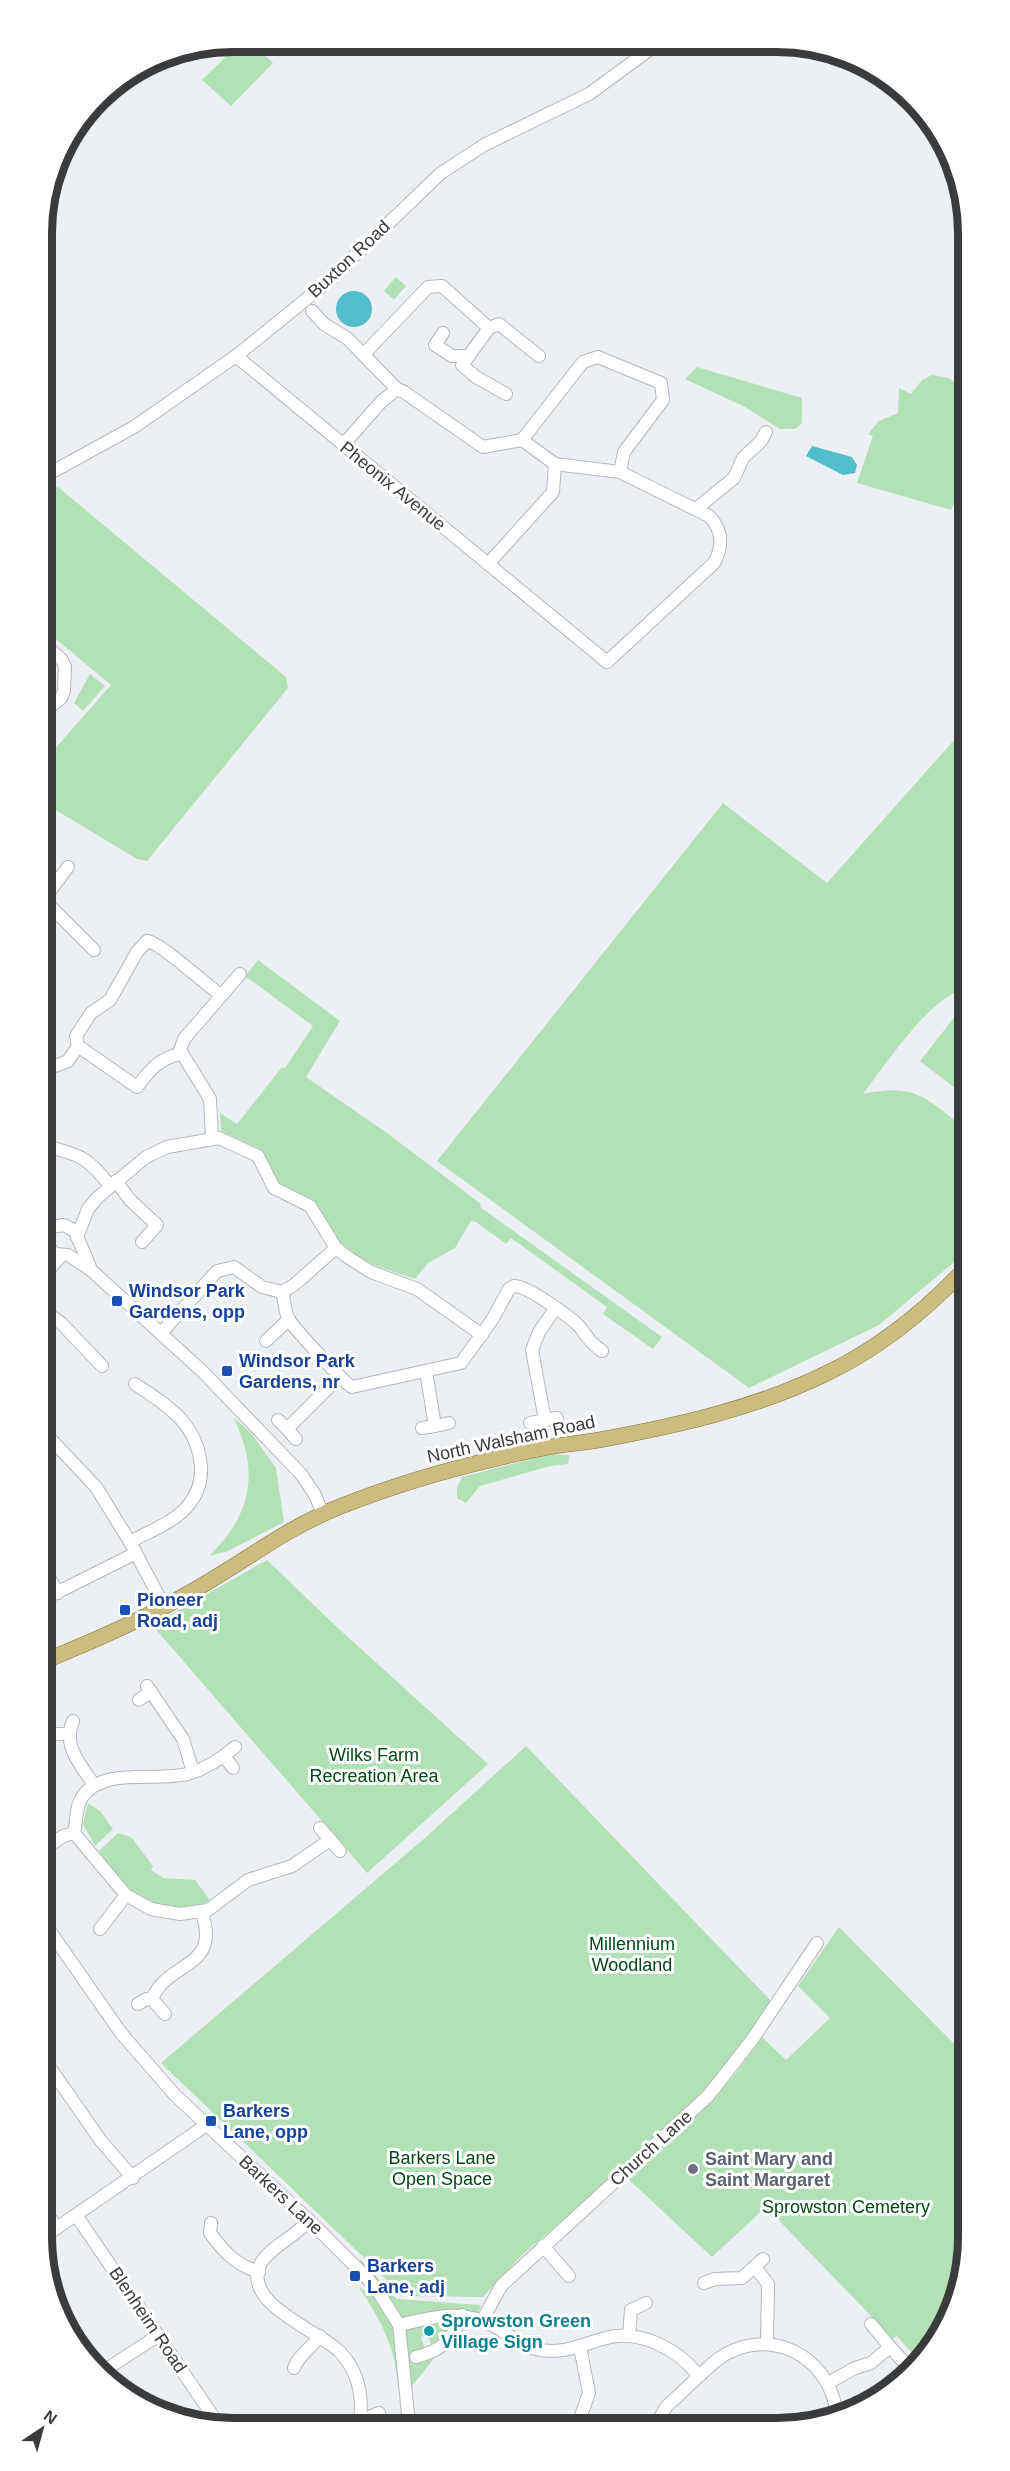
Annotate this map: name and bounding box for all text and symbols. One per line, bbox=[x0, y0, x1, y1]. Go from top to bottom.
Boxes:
street label: Buxton Road bbox=[304, 216, 394, 302]
street label: Pheonix Avenue bbox=[336, 437, 450, 535]
place label: Windsor Park Gardens, opp bbox=[129, 1281, 246, 1322]
marker: Windsor Park Gardens, opp bbox=[110, 1294, 124, 1308]
place label: Windsor Park Gardens, nr bbox=[239, 1351, 356, 1392]
marker: Windsor Park Gardens, nr bbox=[220, 1364, 234, 1378]
street label: North Walsham Road bbox=[425, 1411, 597, 1467]
place label: Pioneer Road, adj bbox=[137, 1590, 218, 1631]
marker: Pioneer Road, adj bbox=[118, 1603, 132, 1617]
park label: Wilks Farm Recreation Area bbox=[309, 1745, 440, 1786]
park label: Millennium Woodland bbox=[589, 1934, 675, 1975]
place label: Barkers Lane, opp bbox=[223, 2101, 308, 2142]
street label: Church Lane bbox=[606, 2106, 696, 2190]
marker: Barkers Lane, opp bbox=[204, 2114, 218, 2128]
park label: Barkers Lane Open Space bbox=[388, 2148, 496, 2189]
place label: Saint Mary and Saint Margaret bbox=[705, 2149, 833, 2190]
street label: Barkers Lane bbox=[235, 2151, 327, 2239]
marker: Saint Mary and Saint Margaret bbox=[686, 2162, 700, 2176]
park label: Sprowston Cemetery bbox=[762, 2197, 930, 2217]
place label: Barkers Lane, adj bbox=[367, 2256, 445, 2297]
street label: Blenheim Road bbox=[105, 2263, 191, 2377]
marker: Barkers Lane, adj bbox=[348, 2269, 362, 2283]
place label: Sprowston Green Village Sign bbox=[441, 2311, 591, 2352]
marker: Sprowston Green Village Sign bbox=[422, 2324, 436, 2338]
north arrow bbox=[12, 2399, 72, 2459]
text: N bbox=[41, 2407, 60, 2428]

